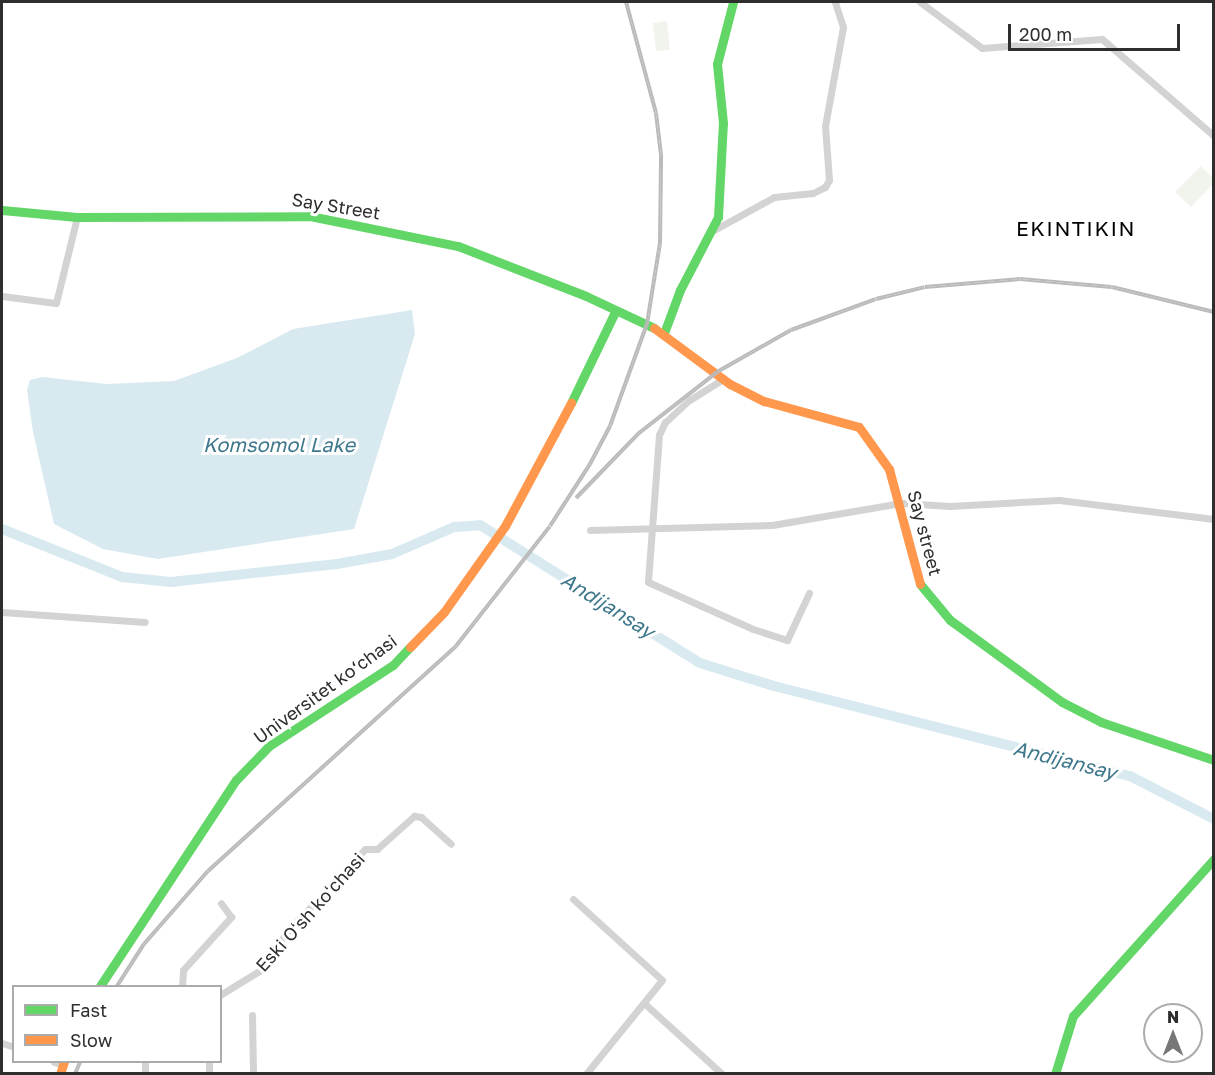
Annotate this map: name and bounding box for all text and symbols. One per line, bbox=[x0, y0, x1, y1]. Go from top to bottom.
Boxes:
scale bar bbox=[1011, 12, 1184, 50]
text: 200 m bbox=[1019, 23, 1072, 45]
street label: Say Street bbox=[290, 188, 382, 224]
district label: EKINTIKIN bbox=[1016, 215, 1136, 241]
water label: Komsomol Lake bbox=[203, 432, 355, 456]
street label: Say street bbox=[903, 488, 947, 578]
water label: Andijansay bbox=[557, 567, 659, 643]
street label: Universitet kо‘chasi bbox=[249, 630, 401, 748]
water label: Andijansay bbox=[1011, 736, 1119, 784]
street label: Eski Oʻsh koʻchasi bbox=[251, 848, 369, 976]
legend bbox=[12, 985, 222, 1063]
text: Fast bbox=[70, 999, 107, 1021]
north arrow bbox=[1143, 1003, 1203, 1063]
text: N bbox=[1167, 1007, 1179, 1027]
text: Slow bbox=[70, 1029, 112, 1051]

